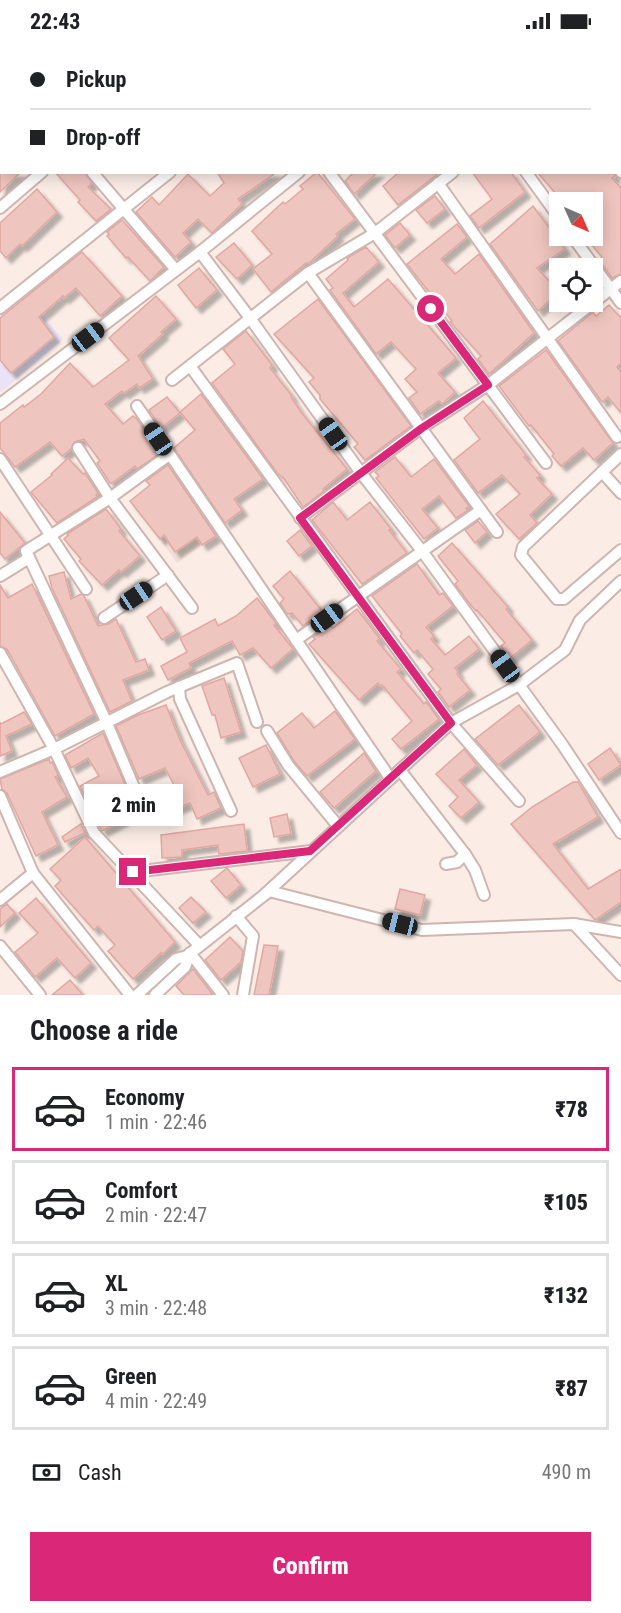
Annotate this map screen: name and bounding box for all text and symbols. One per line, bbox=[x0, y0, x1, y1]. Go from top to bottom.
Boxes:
text: 22:43 bbox=[30, 9, 81, 34]
text: Pickup bbox=[66, 67, 126, 92]
text: Drop-off bbox=[66, 125, 140, 150]
north arrow bbox=[549, 192, 603, 246]
map controls bbox=[549, 192, 603, 312]
button: locate bbox=[549, 258, 603, 312]
route start bbox=[417, 295, 444, 322]
car bbox=[68, 319, 108, 355]
car bbox=[315, 414, 351, 454]
car bbox=[140, 419, 176, 459]
car bbox=[116, 578, 156, 614]
car bbox=[307, 600, 347, 636]
car bbox=[487, 646, 523, 686]
callout: 2 min bbox=[84, 785, 182, 827]
text: 2 min bbox=[111, 793, 156, 817]
route end bbox=[119, 858, 146, 885]
car bbox=[380, 911, 420, 937]
text: Choose a ride bbox=[30, 1015, 178, 1047]
icon: car bbox=[33, 1082, 87, 1136]
text: Economy bbox=[105, 1085, 185, 1110]
text: ₹78 bbox=[555, 1097, 588, 1122]
text: 1 min · 22:46 bbox=[105, 1110, 207, 1134]
icon: car bbox=[33, 1175, 87, 1229]
text: Comfort bbox=[105, 1178, 178, 1203]
text: ₹105 bbox=[544, 1190, 588, 1215]
text: 2 min · 22:47 bbox=[105, 1203, 207, 1227]
icon: car bbox=[33, 1268, 87, 1322]
text: XL bbox=[105, 1271, 128, 1296]
text: ₹132 bbox=[544, 1283, 588, 1308]
text: 3 min · 22:48 bbox=[105, 1296, 207, 1320]
icon: car bbox=[33, 1361, 87, 1415]
text: Green bbox=[105, 1364, 157, 1389]
text: ₹87 bbox=[555, 1376, 588, 1401]
text: 4 min · 22:49 bbox=[105, 1389, 207, 1413]
icon: cash bbox=[30, 1456, 63, 1489]
text: Cash bbox=[78, 1460, 122, 1485]
text: 490 m bbox=[542, 1460, 591, 1484]
button: Confirm bbox=[30, 1532, 591, 1601]

